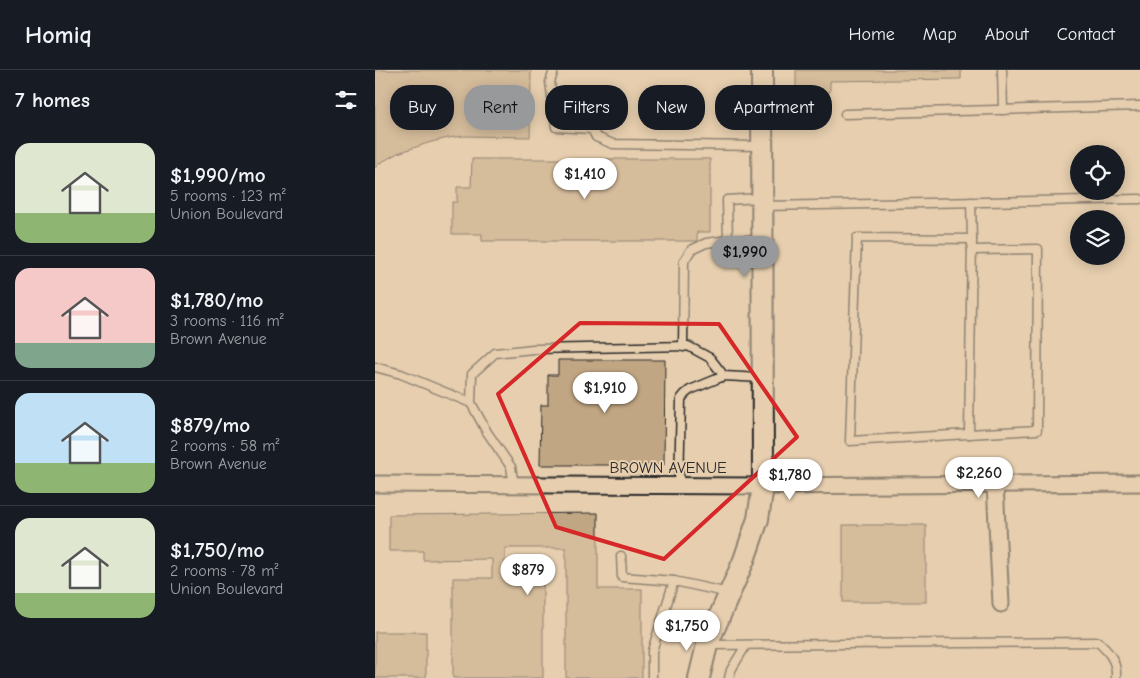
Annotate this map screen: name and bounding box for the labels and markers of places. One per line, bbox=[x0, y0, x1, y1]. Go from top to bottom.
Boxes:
pin: $1,410 bbox=[544, 158, 626, 200]
pin: $1,990 bbox=[704, 236, 786, 278]
pin: $1,910 bbox=[564, 372, 646, 414]
pin: $2,260 bbox=[938, 456, 1020, 499]
pin: $1,780 bbox=[749, 458, 831, 501]
pin: $879 bbox=[498, 554, 558, 596]
pin: $1,750 bbox=[646, 610, 728, 652]

